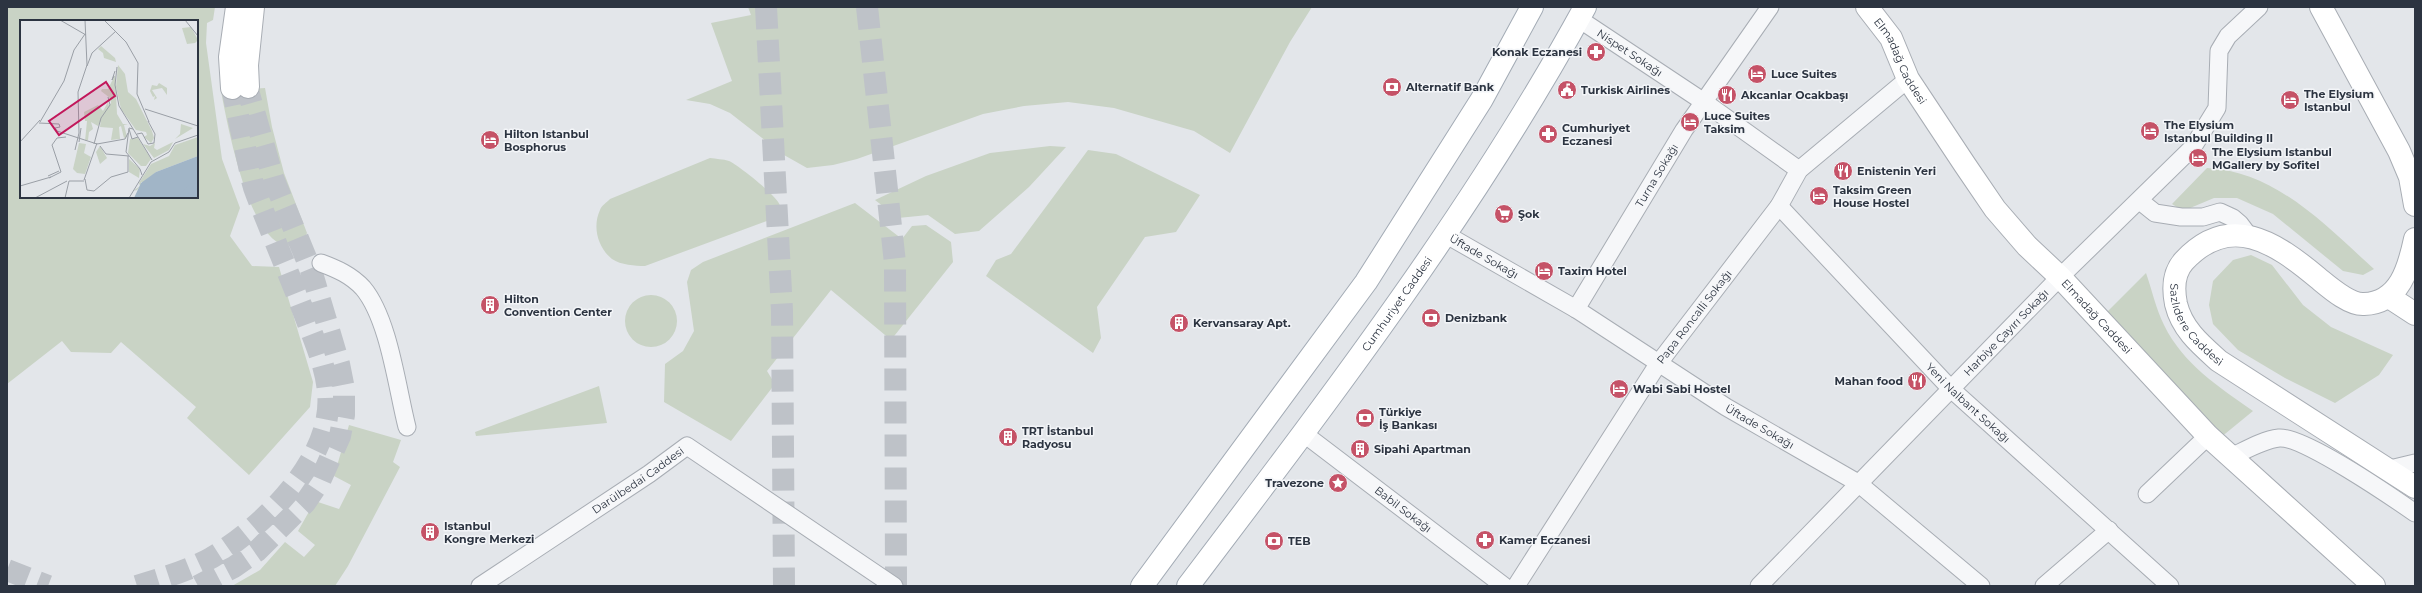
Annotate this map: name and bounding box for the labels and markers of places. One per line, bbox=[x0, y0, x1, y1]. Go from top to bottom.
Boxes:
pharmacy icon: Konak Eczanesi bbox=[1585, 41, 1607, 63]
place label: Konak Eczanesi bbox=[1492, 45, 1582, 59]
hotel icon: Luce Suites bbox=[1746, 63, 1768, 85]
place label: Luce Suites bbox=[1771, 67, 1837, 81]
bank icon: Alternatif Bank bbox=[1381, 76, 1403, 98]
public building icon: Turkisk Airlines bbox=[1556, 79, 1578, 101]
place label: Alternatif Bank bbox=[1405, 80, 1495, 94]
place label: Turkisk Airlines bbox=[1581, 83, 1670, 97]
restaurant icon: Akcanlar Ocakbaşı bbox=[1716, 84, 1738, 106]
place label: The Elysium Istanbul bbox=[2304, 87, 2374, 114]
place label: Akcanlar Ocakbaşı bbox=[1740, 88, 1848, 102]
hotel icon: The Elysium Istanbul bbox=[2279, 89, 2301, 111]
place label: Luce Suites Taksim bbox=[1704, 109, 1770, 136]
hotel icon: Luce Suites Taksim bbox=[1679, 111, 1701, 133]
place label: The Elysium Istanbul Building II bbox=[2164, 118, 2273, 145]
hotel icon: The Elysium Istanbul Building II bbox=[2139, 120, 2161, 142]
place label: Cumhuriyet Eczanesi bbox=[1562, 121, 1630, 148]
pharmacy icon: Cumhuriyet Eczanesi bbox=[1537, 123, 1559, 145]
place label: Hilton Istanbul Bosphorus bbox=[504, 127, 589, 154]
hotel icon: Hilton Istanbul Bosphorus bbox=[479, 129, 501, 151]
place label: The Elysium Istanbul MGallery by Sofitel bbox=[2212, 145, 2332, 172]
hotel icon: The Elysium Istanbul MGallery by Sofitel bbox=[2187, 147, 2209, 169]
restaurant icon: Enistenin Yeri bbox=[1832, 160, 1854, 182]
place label: Enistenin Yeri bbox=[1857, 164, 1936, 178]
place label: Taksim Green House Hostel bbox=[1833, 183, 1912, 210]
hotel icon: Taksim Green House Hostel bbox=[1808, 185, 1830, 207]
supermarket icon: Şok bbox=[1493, 203, 1515, 225]
place label: Şok bbox=[1518, 207, 1540, 221]
hotel icon: Taxim Hotel bbox=[1533, 260, 1555, 282]
place label: Taxim Hotel bbox=[1558, 264, 1627, 278]
place label: Hilton Convention Center bbox=[504, 292, 612, 319]
building icon: Hilton Convention Center bbox=[479, 294, 501, 316]
bank icon: Denizbank bbox=[1420, 307, 1442, 329]
place label: Denizbank bbox=[1445, 311, 1508, 325]
building icon: Kervansaray Apt. bbox=[1168, 312, 1190, 334]
place label: Kervansaray Apt. bbox=[1193, 316, 1291, 330]
restaurant icon: Mahan food bbox=[1906, 370, 1928, 392]
place label: Mahan food bbox=[1834, 374, 1903, 388]
hotel icon: Wabi Sabi Hostel bbox=[1608, 378, 1630, 400]
place label: Wabi Sabi Hostel bbox=[1633, 382, 1731, 396]
place label: Türkiye İş Bankası bbox=[1379, 405, 1437, 432]
bank icon: Türkiye İş Bankası bbox=[1354, 407, 1376, 429]
place label: TRT İstanbul Radyosu bbox=[1022, 424, 1094, 451]
building icon: TRT İstanbul Radyosu bbox=[997, 426, 1019, 448]
building icon: Sipahi Apartman bbox=[1349, 438, 1371, 460]
place label: Sipahi Apartman bbox=[1374, 442, 1471, 456]
place icon: Travezone bbox=[1327, 472, 1349, 494]
place label: Travezone bbox=[1265, 476, 1324, 490]
place label: Istanbul Kongre Merkezi bbox=[444, 519, 534, 546]
building icon: Istanbul Kongre Merkezi bbox=[419, 521, 441, 543]
pharmacy icon: Kamer Eczanesi bbox=[1474, 529, 1496, 551]
bank icon: TEB bbox=[1263, 530, 1285, 552]
place label: Kamer Eczanesi bbox=[1499, 533, 1590, 547]
place label: TEB bbox=[1288, 534, 1311, 548]

